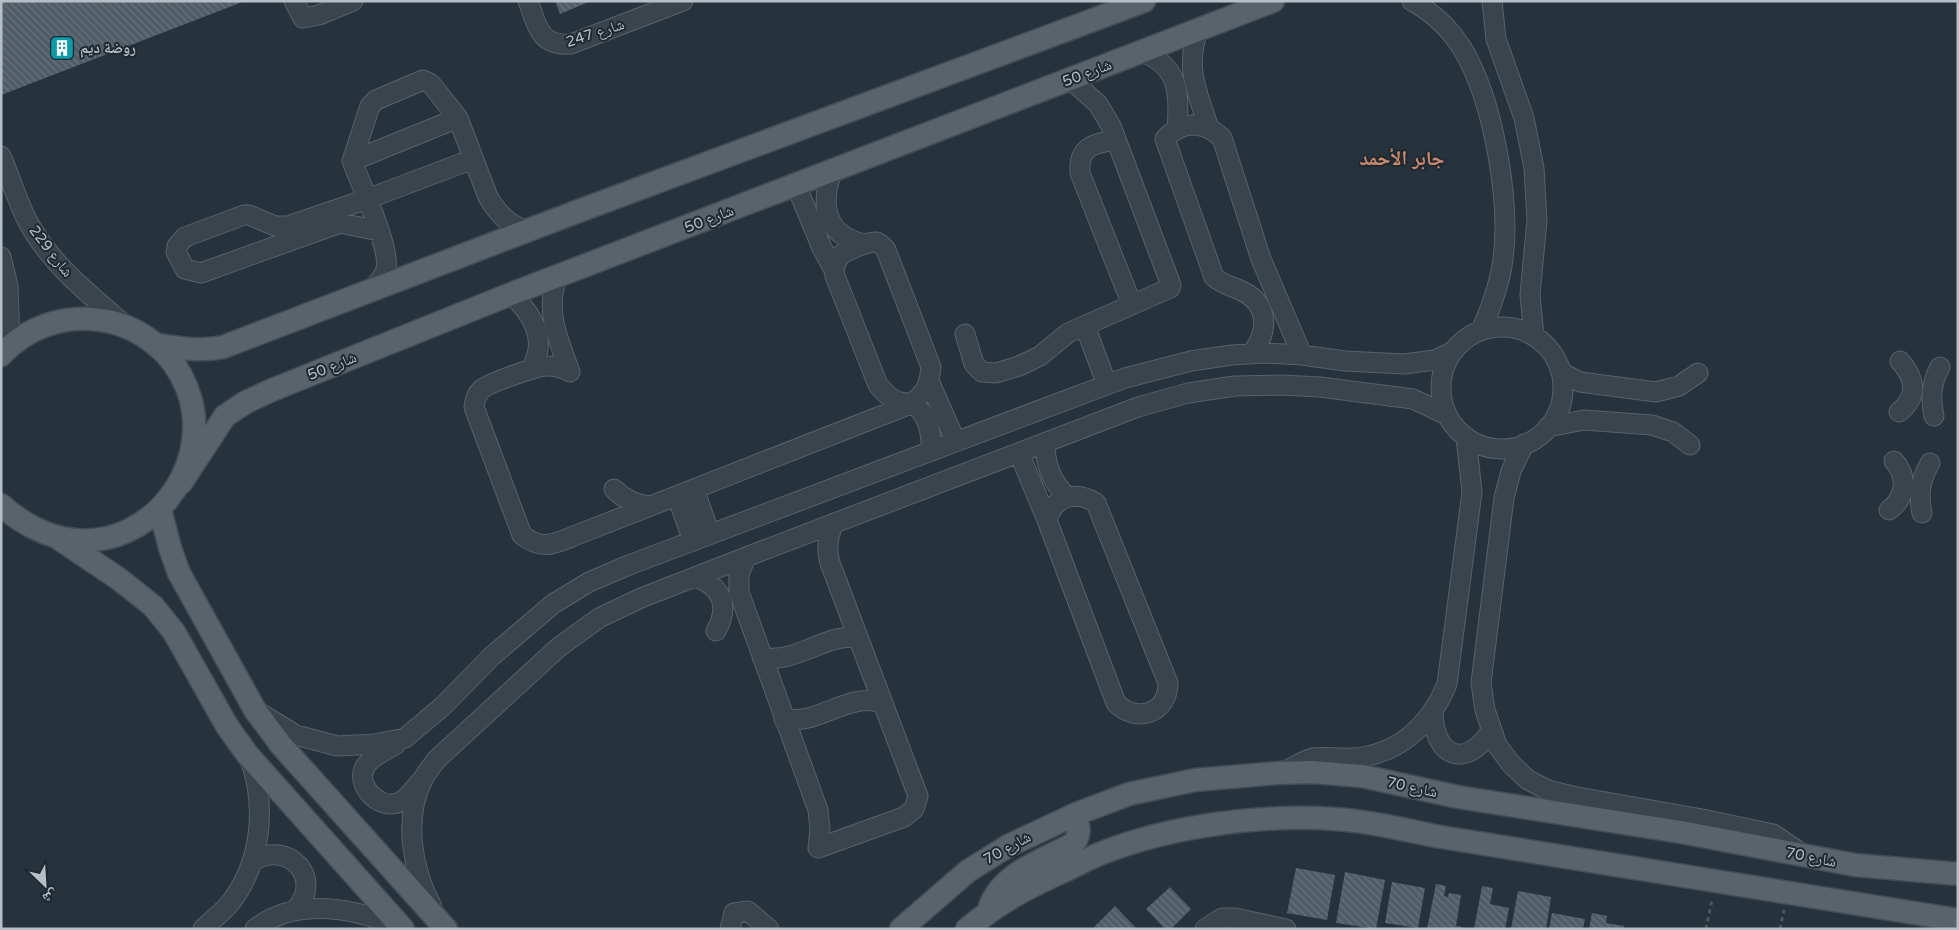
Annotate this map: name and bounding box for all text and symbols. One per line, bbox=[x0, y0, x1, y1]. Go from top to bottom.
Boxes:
street label: شارع 247 bbox=[563, 15, 627, 52]
building icon: روضة ديم bbox=[49, 35, 75, 61]
place label: روضة ديم bbox=[80, 39, 136, 58]
street label: شارع 50 bbox=[1060, 55, 1115, 92]
district label: جابر الأحمد bbox=[1360, 147, 1444, 171]
street label: شارع 50 bbox=[682, 201, 737, 238]
street label: شارع 229 bbox=[24, 222, 77, 281]
street label: شارع 50 bbox=[305, 348, 360, 385]
street label: شارع 70 bbox=[1385, 773, 1439, 802]
street label: شارع 70 bbox=[980, 828, 1034, 869]
street label: شارع 70 bbox=[1784, 843, 1838, 872]
north arrow bbox=[20, 860, 70, 910]
text: ش bbox=[40, 885, 61, 907]

